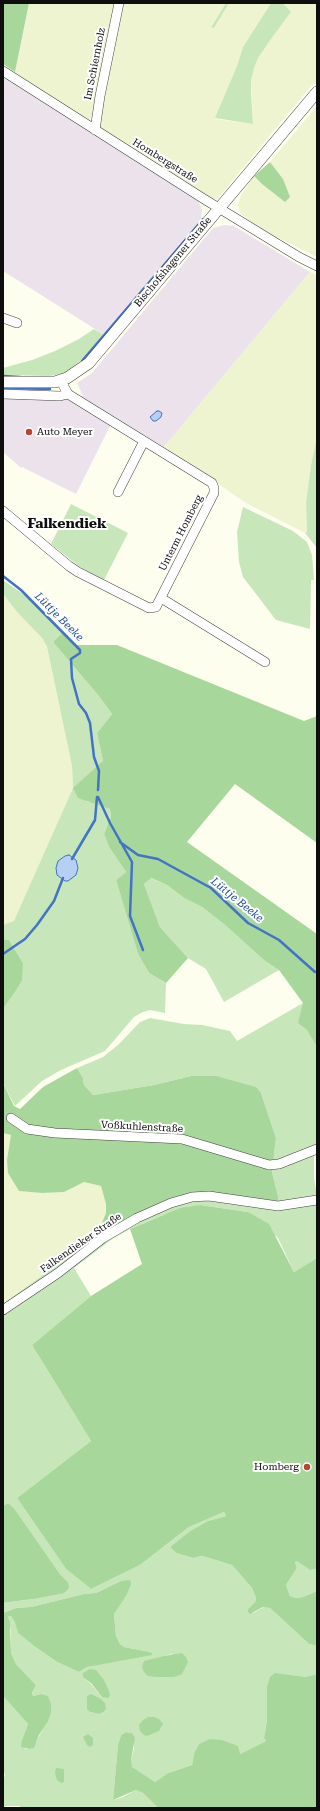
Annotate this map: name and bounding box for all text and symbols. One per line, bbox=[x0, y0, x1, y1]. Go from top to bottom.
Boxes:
street label: Im Schiernholz bbox=[82, 27, 108, 101]
street label: Hombergstraße bbox=[130, 136, 200, 186]
street label: Bischofshagener Straße bbox=[132, 215, 214, 309]
place label: Auto Meyer bbox=[37, 426, 93, 438]
marker: Auto Meyer bbox=[24, 427, 34, 437]
street label: Unterm Homberg bbox=[157, 493, 205, 573]
district label: Falkendiek bbox=[27, 516, 107, 532]
water label: Lüttje Beeke bbox=[32, 590, 86, 644]
water label: Lüttje Beeke bbox=[208, 875, 266, 925]
street label: Voßkuhlenstraße bbox=[101, 1119, 183, 1135]
street label: Falkendieker Straße bbox=[38, 1210, 124, 1276]
place label: Homberg bbox=[254, 1461, 299, 1473]
marker: Homberg bbox=[302, 1462, 312, 1472]

